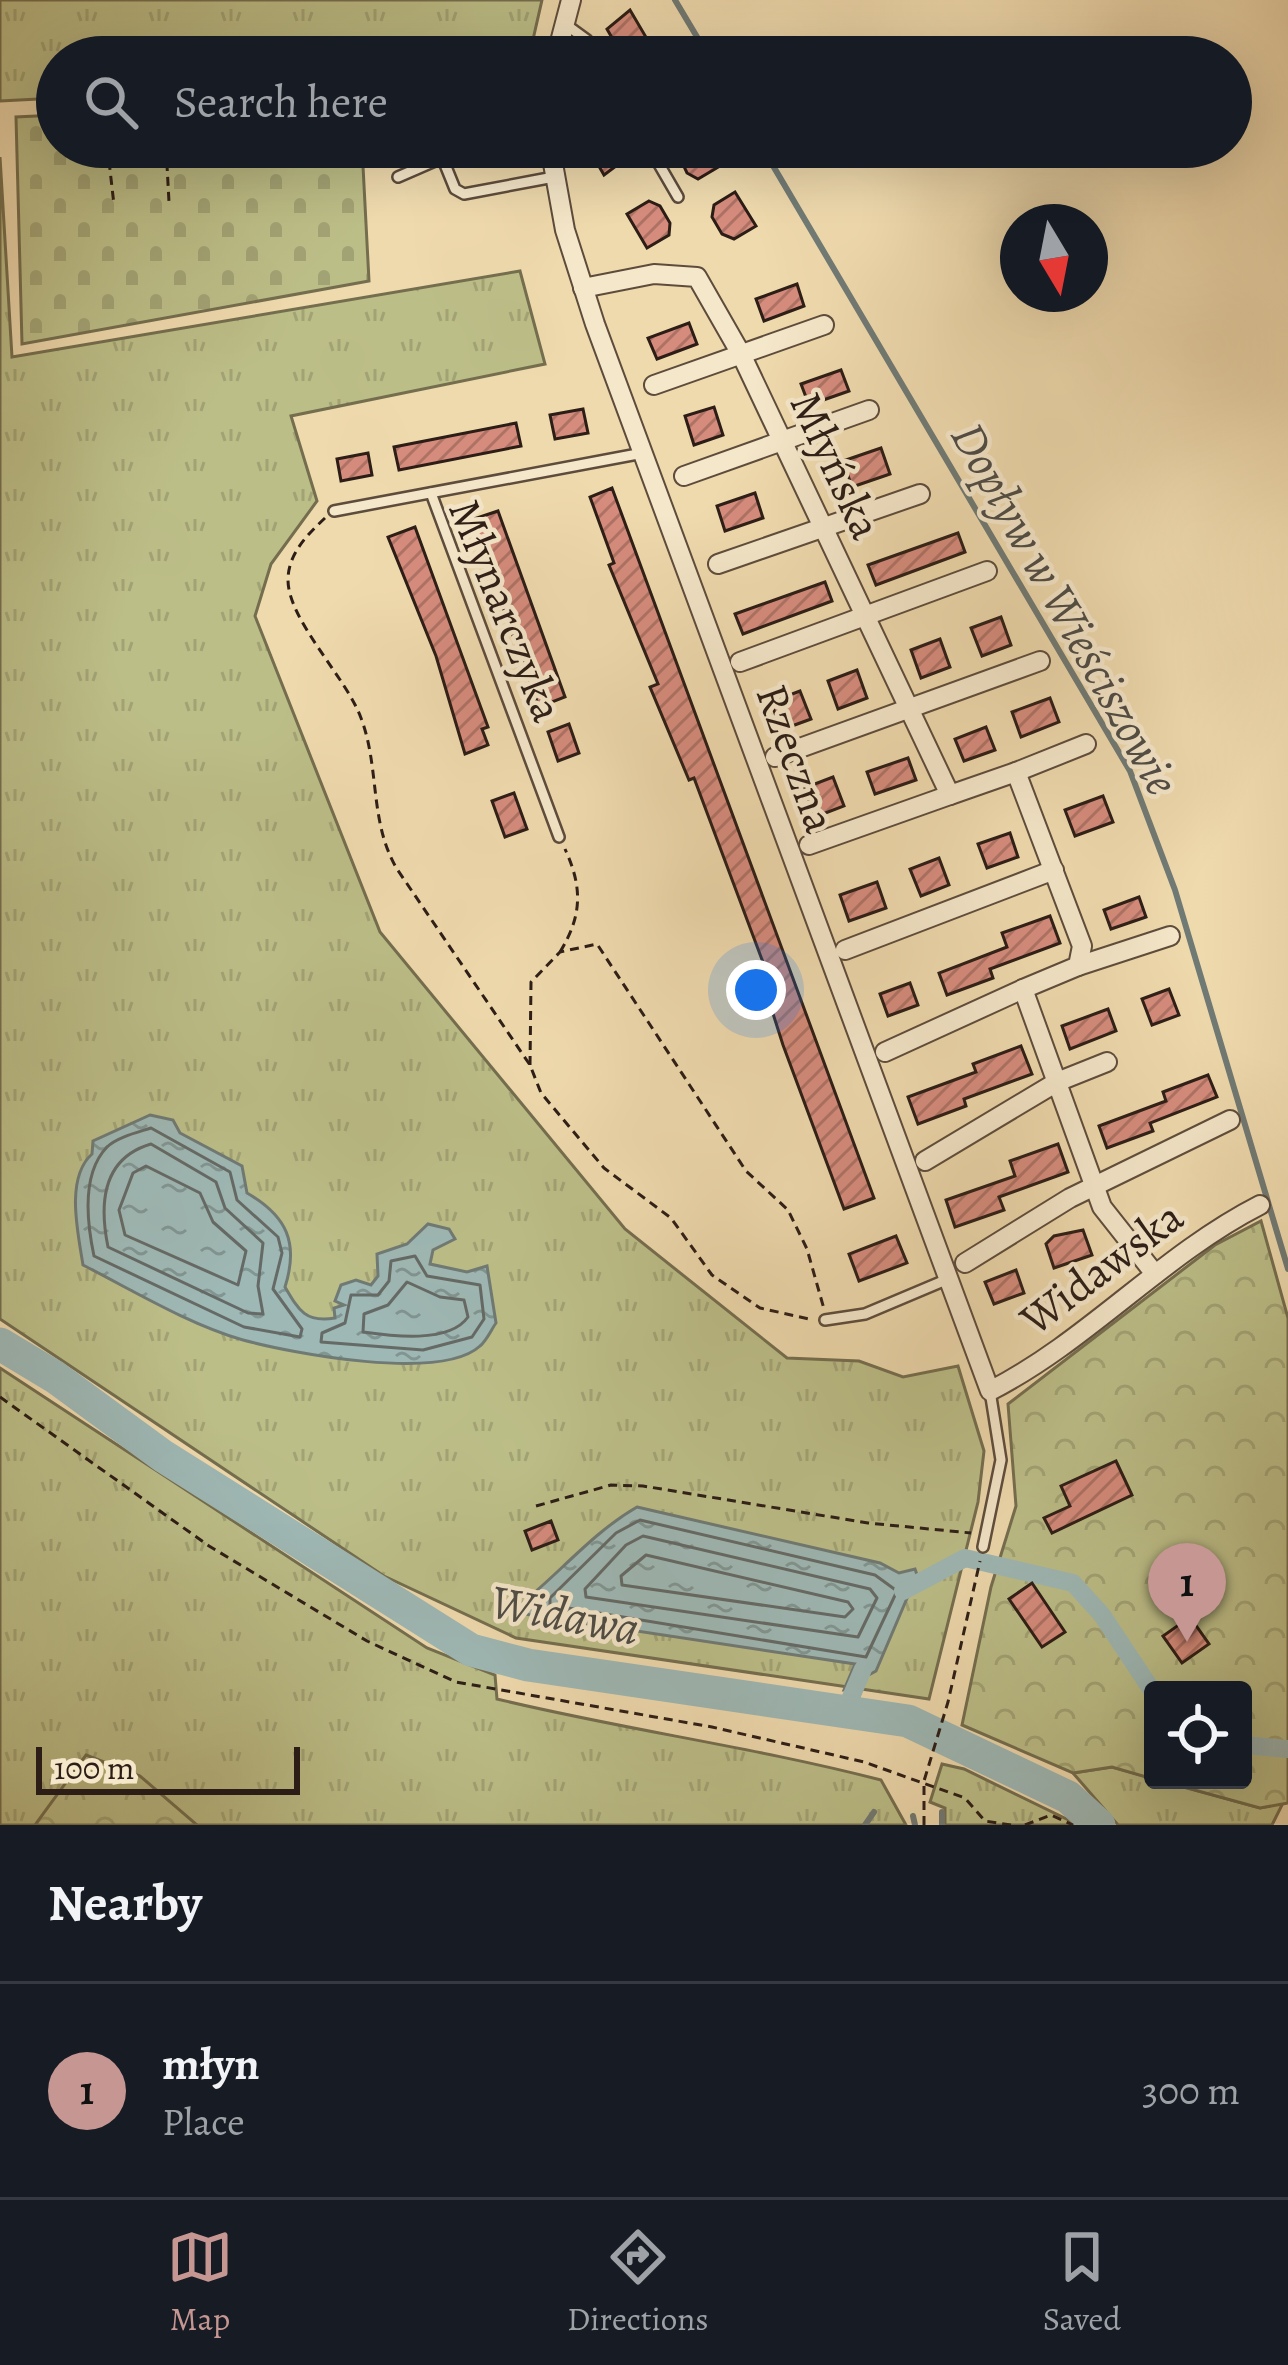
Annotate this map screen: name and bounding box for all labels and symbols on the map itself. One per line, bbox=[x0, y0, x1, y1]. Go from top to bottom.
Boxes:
north arrow bbox=[1000, 204, 1108, 312]
street label: Młyńska bbox=[775, 382, 897, 549]
water label: Dopływ w Wieściszowie bbox=[935, 410, 1195, 807]
street label: Młynarczyka bbox=[433, 490, 579, 731]
street label: Rzeczna bbox=[741, 675, 851, 841]
your location bbox=[726, 960, 786, 1020]
street label: Widawska bbox=[1007, 1186, 1196, 1350]
pin: 1 bbox=[1148, 1543, 1226, 1642]
water label: Widawa bbox=[485, 1568, 645, 1662]
scale bar bbox=[36, 1741, 300, 1794]

